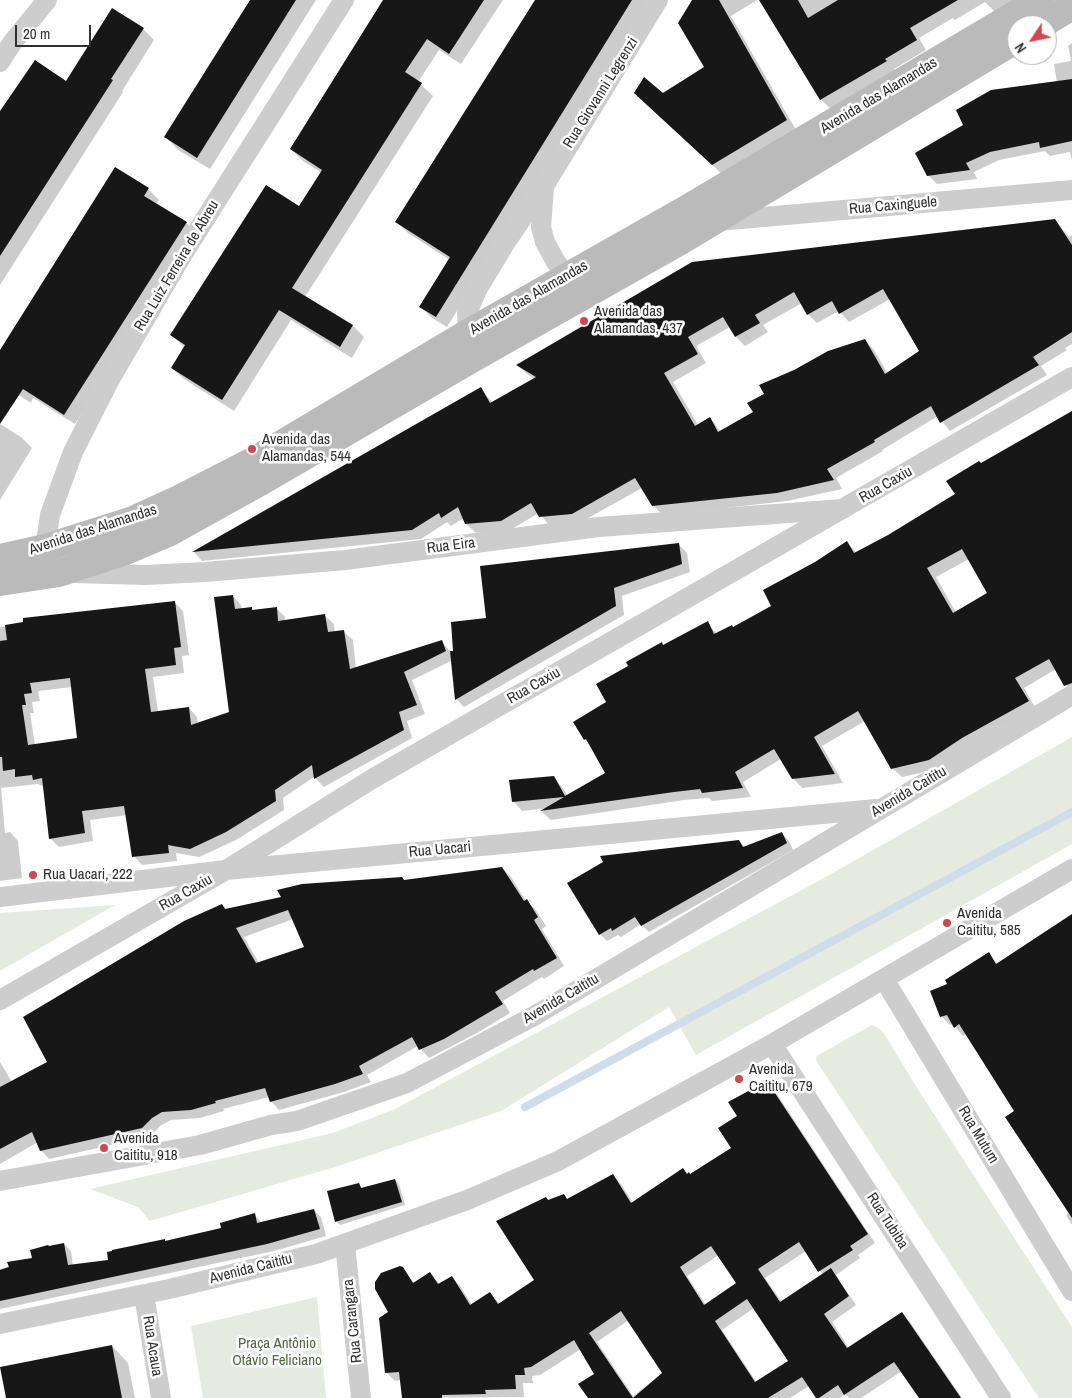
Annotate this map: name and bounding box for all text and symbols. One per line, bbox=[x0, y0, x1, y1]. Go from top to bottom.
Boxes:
scale bar bbox=[18, 15, 94, 47]
north arrow bbox=[1007, 15, 1057, 65]
text: 20 m bbox=[23, 23, 50, 44]
street label: Rua Giovanni Legrenzi bbox=[560, 34, 642, 152]
text: N bbox=[1011, 39, 1030, 56]
street label: Avenida das Alamandas bbox=[817, 54, 941, 138]
street label: Rua Caxinguele bbox=[848, 193, 938, 219]
street label: Rua Luiz Ferreira de Abreu bbox=[131, 197, 223, 335]
street label: Avenida das Alamandas bbox=[467, 257, 591, 339]
place label: Avenida das Alamandas, 437 bbox=[594, 303, 683, 338]
marker: Avenida das Alamandas, 437 bbox=[578, 315, 590, 327]
place label: Avenida das Alamandas, 544 bbox=[262, 431, 351, 466]
marker: Avenida das Alamandas, 544 bbox=[246, 443, 258, 455]
street label: Rua Caxiu bbox=[856, 463, 916, 507]
street label: Avenida das Alamandas bbox=[27, 501, 159, 559]
street label: Rua Eira bbox=[426, 534, 476, 558]
street label: Rua Caxiu bbox=[504, 664, 564, 708]
street label: Avenida Caititu bbox=[868, 763, 950, 821]
street label: Rua Uacari bbox=[408, 838, 472, 862]
place label: Rua Uacari, 222 bbox=[43, 866, 133, 884]
marker: Rua Uacari, 222 bbox=[27, 869, 39, 881]
street label: Rua Caxiu bbox=[156, 871, 216, 915]
place label: Avenida Caititu, 585 bbox=[957, 905, 1021, 940]
marker: Avenida Caititu, 585 bbox=[941, 917, 953, 929]
street label: Avenida Caititu bbox=[520, 970, 602, 1028]
place label: Avenida Caititu, 679 bbox=[749, 1061, 813, 1096]
marker: Avenida Caititu, 679 bbox=[733, 1073, 745, 1085]
street label: Rua Mutum bbox=[954, 1103, 1002, 1167]
place label: Avenida Caititu, 918 bbox=[114, 1130, 178, 1165]
marker: Avenida Caititu, 918 bbox=[98, 1142, 110, 1154]
street label: Rua Tubiba bbox=[862, 1190, 912, 1252]
street label: Avenida Caititu bbox=[208, 1250, 294, 1288]
street label: Rua Carangara bbox=[340, 1278, 366, 1364]
street label: Rua Acaua bbox=[138, 1315, 166, 1377]
park label: Praça Antônio Otávio Feliciano bbox=[232, 1335, 322, 1370]

